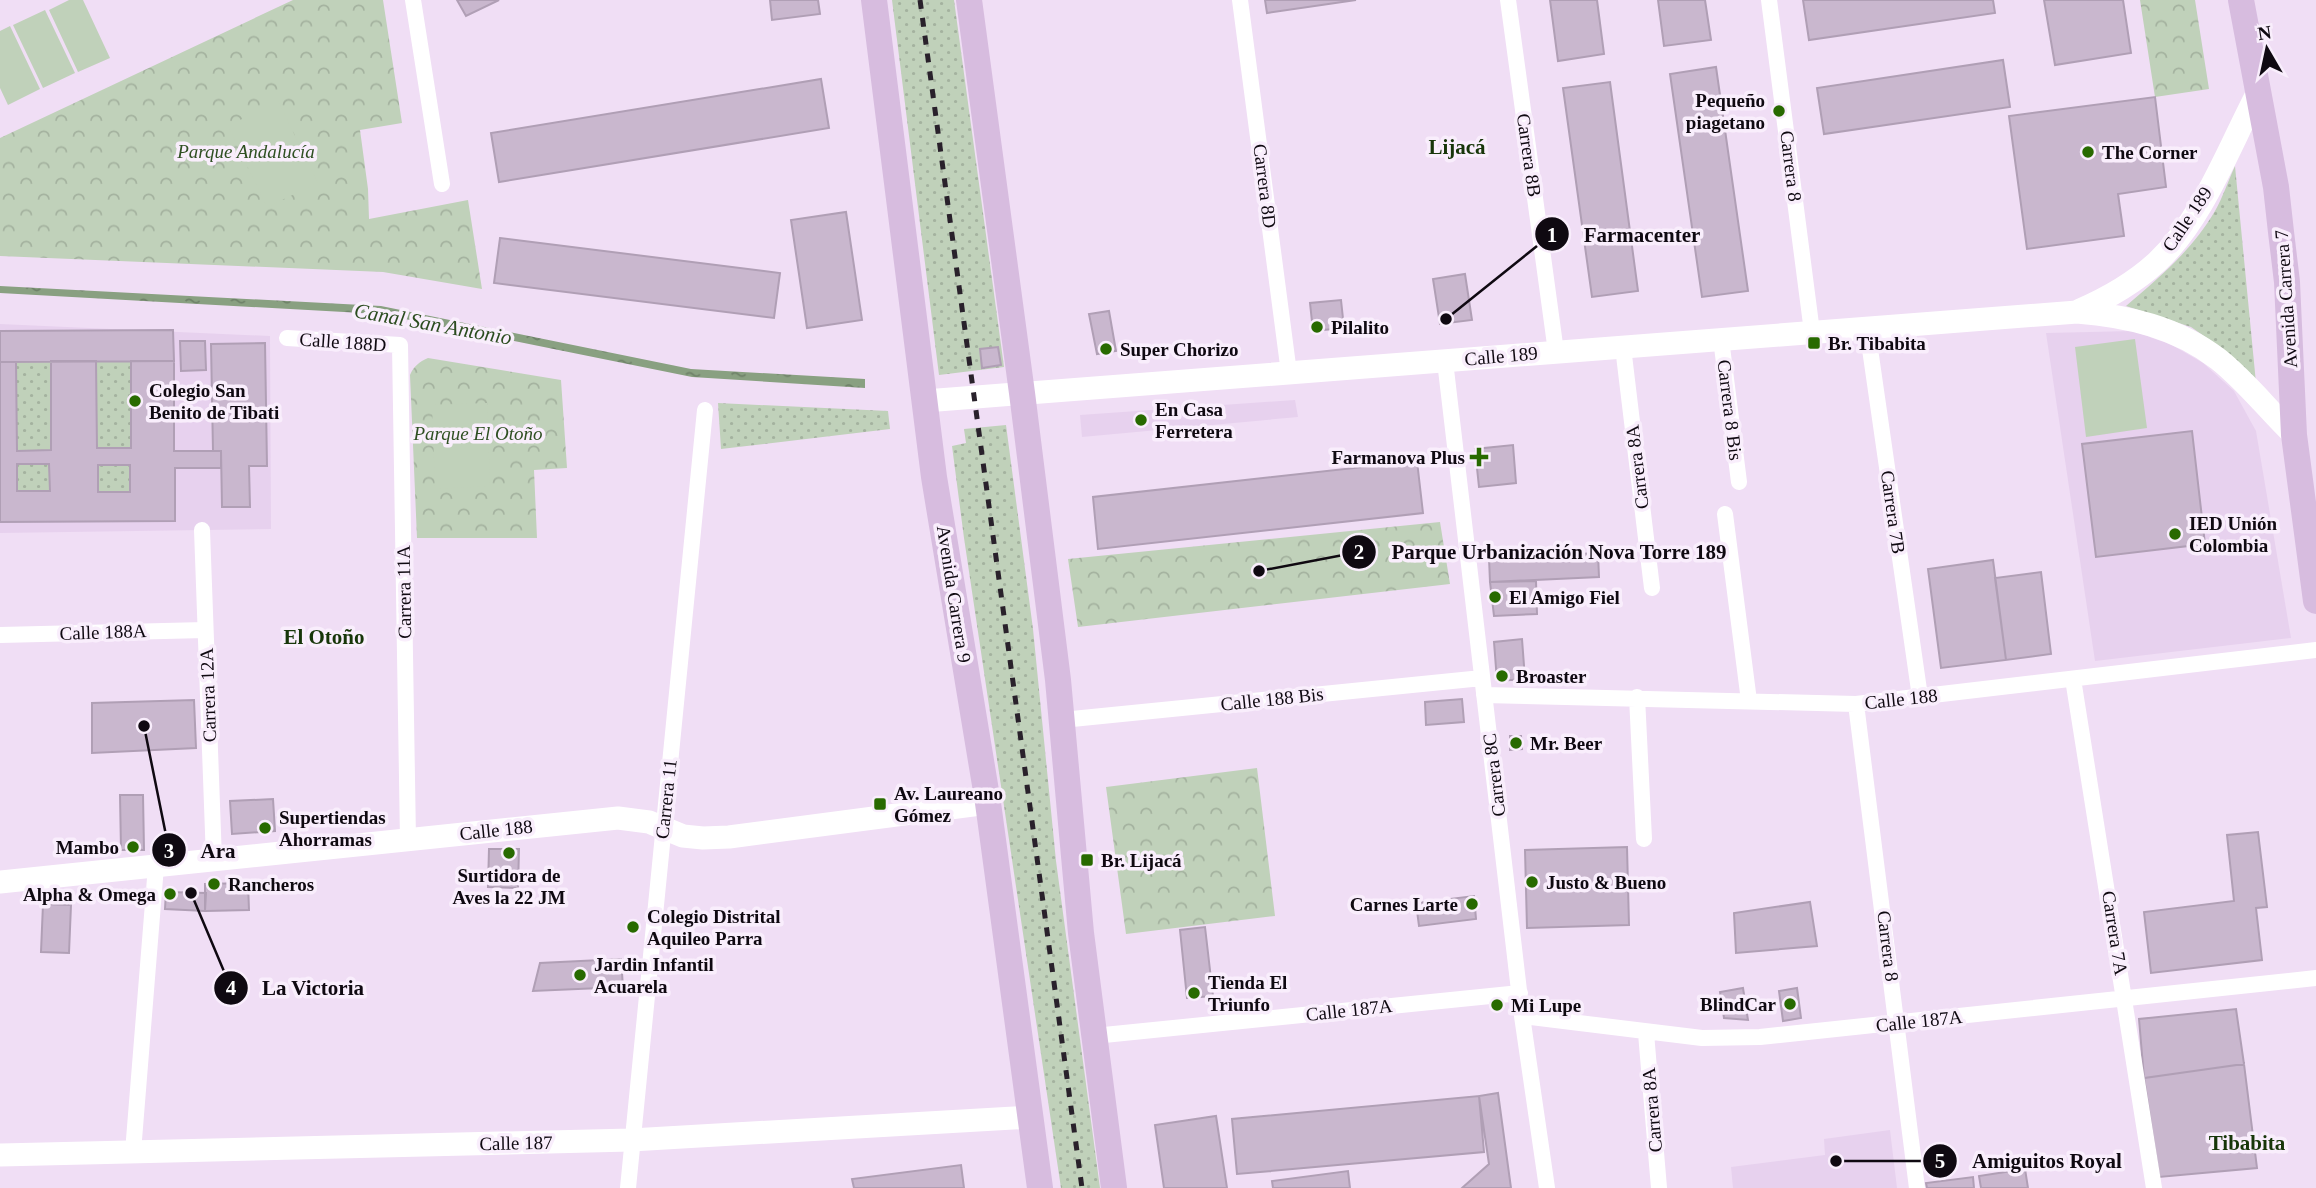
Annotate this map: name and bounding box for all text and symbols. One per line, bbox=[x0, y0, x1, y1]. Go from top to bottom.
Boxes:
north arrow bbox=[2232, 14, 2302, 84]
text: N bbox=[2256, 21, 2273, 44]
place label: Pequeño piagetano bbox=[1686, 90, 1765, 133]
marker: Pequeño piagetano bbox=[1771, 103, 1787, 119]
street label: Carrera 8B bbox=[1513, 112, 1545, 198]
street label: Carrera 8 bbox=[1776, 129, 1806, 203]
district label: Lijacá bbox=[1428, 135, 1486, 159]
park label: Parque Andalucía bbox=[176, 141, 315, 162]
place label: The Corner bbox=[2102, 142, 2198, 163]
street label: Carrera 8D bbox=[1249, 143, 1281, 229]
marker: The Corner bbox=[2080, 144, 2096, 160]
street label: Calle 189 bbox=[2158, 183, 2216, 255]
callout: Farmacenter bbox=[1535, 213, 1714, 255]
text: 1 bbox=[1547, 223, 1557, 247]
text: Farmacenter bbox=[1584, 223, 1700, 247]
street label: Avenida Carrera 7 bbox=[2271, 229, 2301, 369]
water label: Canal San Antonio bbox=[352, 298, 514, 350]
place label: Pilalito bbox=[1331, 317, 1389, 338]
marker: Pilalito bbox=[1309, 319, 1325, 335]
street label: Calle 188D bbox=[299, 328, 387, 356]
place label: Br. Tibabita bbox=[1828, 333, 1926, 354]
marker: Br. Tibabita bbox=[1806, 335, 1822, 351]
place label: Super Chorizo bbox=[1120, 339, 1238, 360]
marker: Super Chorizo bbox=[1098, 341, 1114, 357]
street label: Calle 189 bbox=[1464, 342, 1538, 370]
street label: Carrera 8 Bis bbox=[1713, 358, 1747, 462]
place label: Colegio San Benito de Tibati bbox=[149, 380, 279, 423]
marker: Colegio San Benito de Tibati bbox=[127, 393, 143, 409]
place label: En Casa Ferretera bbox=[1155, 399, 1233, 442]
marker: En Casa Ferretera bbox=[1133, 412, 1149, 428]
park label: Parque El Otoño bbox=[412, 423, 543, 444]
street label: Carrera 8A bbox=[1621, 423, 1653, 510]
place label: Farmanova Plus bbox=[1331, 447, 1465, 468]
marker: Farmanova Plus bbox=[1471, 449, 1487, 465]
street label: Carrera 7B bbox=[1877, 469, 1909, 555]
place label: IED Unión Colombia bbox=[2189, 513, 2278, 556]
street label: Avenida Carrera 9 bbox=[933, 524, 975, 664]
marker: IED Unión Colombia bbox=[2167, 526, 2183, 542]
callout: Parque Urbanización Nova Torre 189 bbox=[1342, 531, 1740, 573]
text: 2 bbox=[1354, 540, 1364, 564]
text: Parque Urbanización Nova Torre 189 bbox=[1391, 540, 1727, 564]
street label: Carrera 11A bbox=[393, 545, 415, 639]
place label: El Amigo Fiel bbox=[1509, 587, 1620, 608]
marker: El Amigo Fiel bbox=[1487, 589, 1503, 605]
street label: Calle 188A bbox=[59, 620, 147, 644]
district label: El Otoño bbox=[283, 625, 365, 649]
street label: Carrera 12A bbox=[196, 647, 220, 743]
place label: Broaster bbox=[1516, 666, 1587, 687]
marker: Broaster bbox=[1494, 668, 1510, 684]
street label: Calle 188 Bis bbox=[1219, 683, 1325, 715]
street label: Calle 188 bbox=[1863, 685, 1939, 713]
street label: Carrera 8C bbox=[1478, 732, 1510, 818]
place label: Mr. Beer bbox=[1530, 733, 1603, 754]
marker: Mr. Beer bbox=[1508, 735, 1524, 751]
street label: Carrera 11 bbox=[651, 758, 681, 840]
place label: Av. Laureano Gómez bbox=[894, 783, 1003, 826]
marker: Av. Laureano Gómez bbox=[872, 796, 888, 812]
place label: Supertiendas Ahorramas bbox=[279, 807, 386, 850]
street label: Calle 188 bbox=[458, 816, 534, 844]
marker: Supertiendas Ahorramas bbox=[257, 820, 273, 836]
callout: Ara bbox=[151, 829, 249, 871]
place label: Mambo bbox=[56, 837, 119, 858]
marker: Mambo bbox=[125, 839, 141, 855]
text: 3 bbox=[164, 839, 174, 863]
text: Ara bbox=[201, 839, 236, 863]
marker: Surtidora de Aves la 22 JM bbox=[501, 845, 517, 861]
place label: Br. Lijacá bbox=[1101, 850, 1182, 871]
marker: Br. Lijacá bbox=[1079, 852, 1095, 868]
place label: Surtidora de Aves la 22 JM bbox=[452, 865, 566, 908]
place label: Justo & Bueno bbox=[1546, 872, 1666, 893]
place label: Rancheros bbox=[228, 874, 314, 895]
marker: Justo & Bueno bbox=[1524, 874, 1540, 890]
marker: Rancheros bbox=[206, 876, 222, 892]
place label: Alpha & Omega bbox=[23, 884, 157, 905]
marker: Alpha & Omega bbox=[162, 886, 178, 902]
street label: Carrera 7A bbox=[2098, 889, 2132, 977]
place label: Carnes Larte bbox=[1350, 894, 1458, 915]
marker: Carnes Larte bbox=[1464, 896, 1480, 912]
place label: Colegio Distrital Aquileo Parra bbox=[647, 906, 781, 949]
street label: Carrera 8 bbox=[1873, 909, 1903, 983]
marker: Colegio Distrital Aquileo Parra bbox=[625, 919, 641, 935]
place label: Jardin Infantil Acuarela bbox=[594, 954, 714, 997]
callout: La Victoria bbox=[213, 967, 379, 1009]
marker: Jardin Infantil Acuarela bbox=[572, 967, 588, 983]
place label: Tienda El Triunfo bbox=[1208, 972, 1287, 1015]
text: 4 bbox=[226, 976, 237, 1000]
text: La Victoria bbox=[262, 976, 365, 1000]
marker: Tienda El Triunfo bbox=[1186, 985, 1202, 1001]
place label: BlindCar bbox=[1700, 994, 1777, 1015]
street label: Calle 187A bbox=[1305, 995, 1394, 1025]
place label: Mi Lupe bbox=[1511, 995, 1581, 1016]
marker: BlindCar bbox=[1782, 996, 1798, 1012]
marker: Mi Lupe bbox=[1489, 997, 1505, 1013]
street label: Calle 187A bbox=[1875, 1006, 1964, 1036]
street label: Carrera 8A bbox=[1638, 1067, 1666, 1153]
district label: Tibabita bbox=[2209, 1131, 2286, 1155]
street label: Calle 187 bbox=[479, 1132, 553, 1154]
callout: Amiguitos Royal bbox=[1923, 1140, 2136, 1182]
text: 5 bbox=[1935, 1149, 1945, 1173]
text: Amiguitos Royal bbox=[1972, 1149, 2122, 1173]

